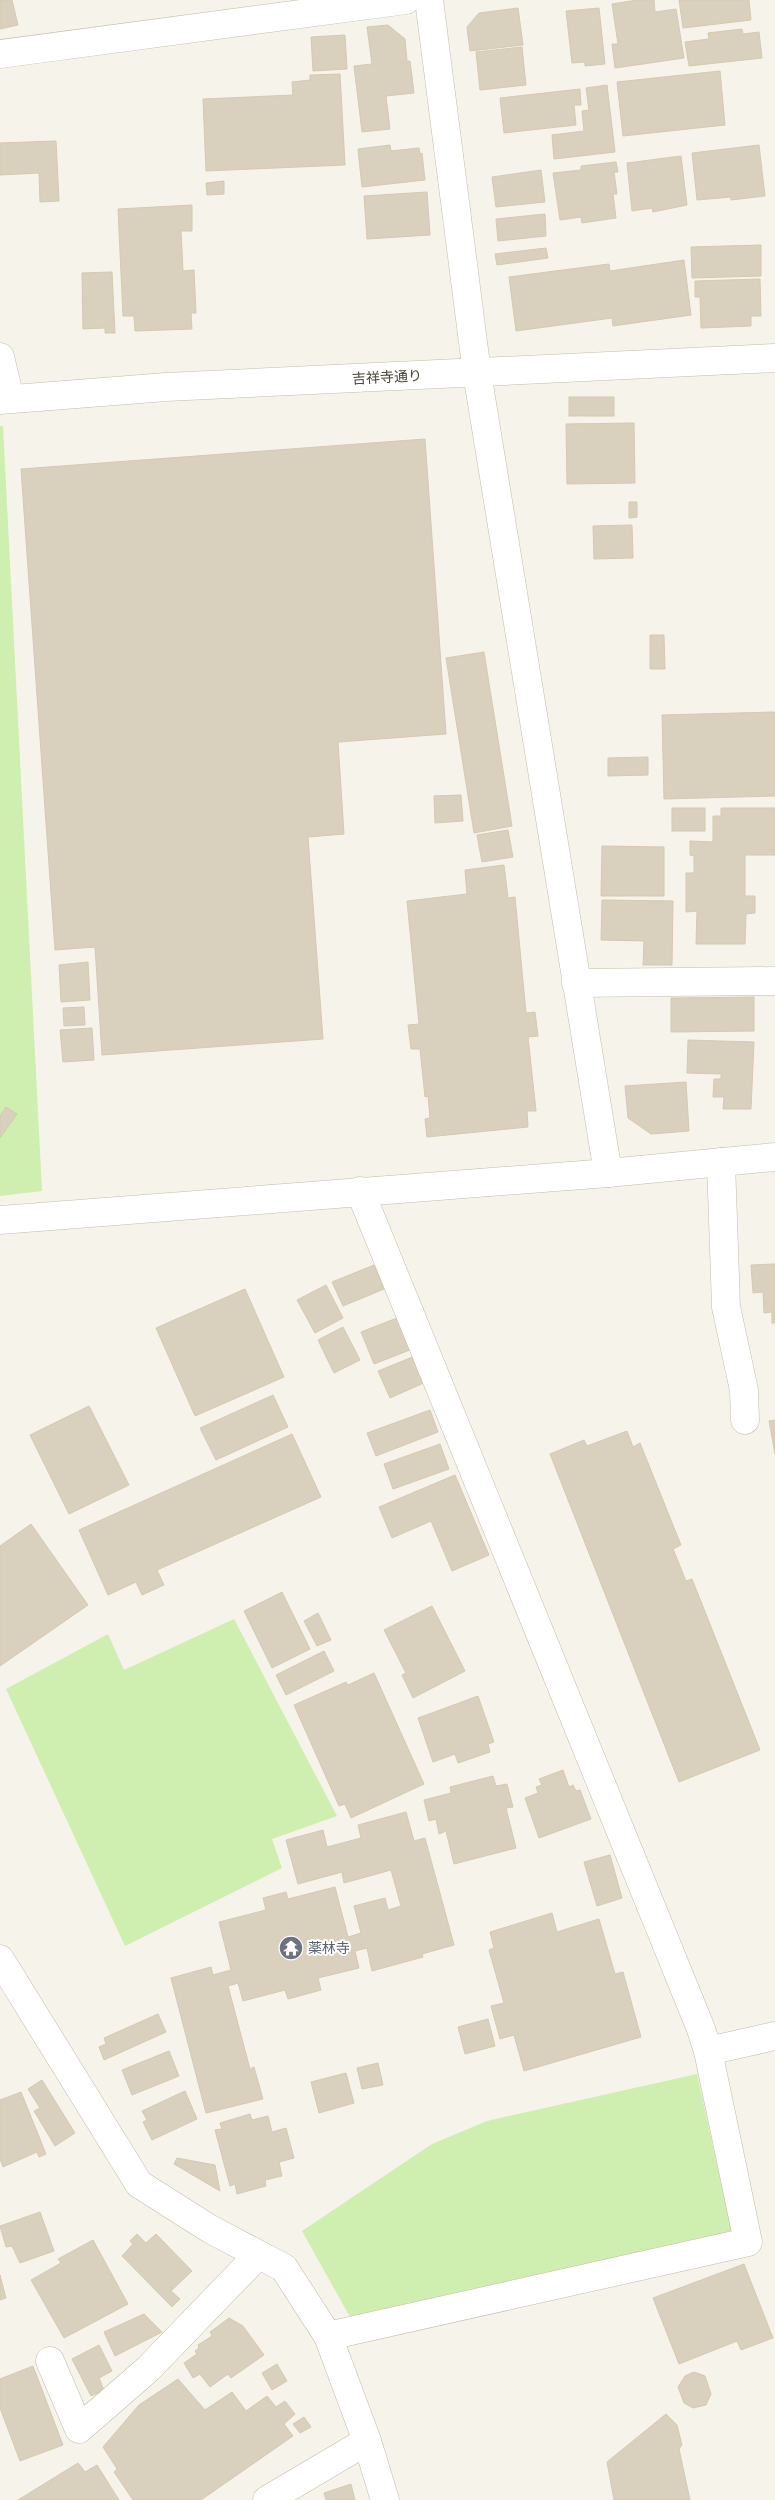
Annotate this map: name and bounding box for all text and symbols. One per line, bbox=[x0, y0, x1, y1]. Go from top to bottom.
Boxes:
street label: 吉祥寺通り bbox=[352, 366, 423, 390]
temple icon: 薬林寺 bbox=[278, 1935, 304, 1961]
place label: 薬林寺 bbox=[308, 1939, 350, 1959]

